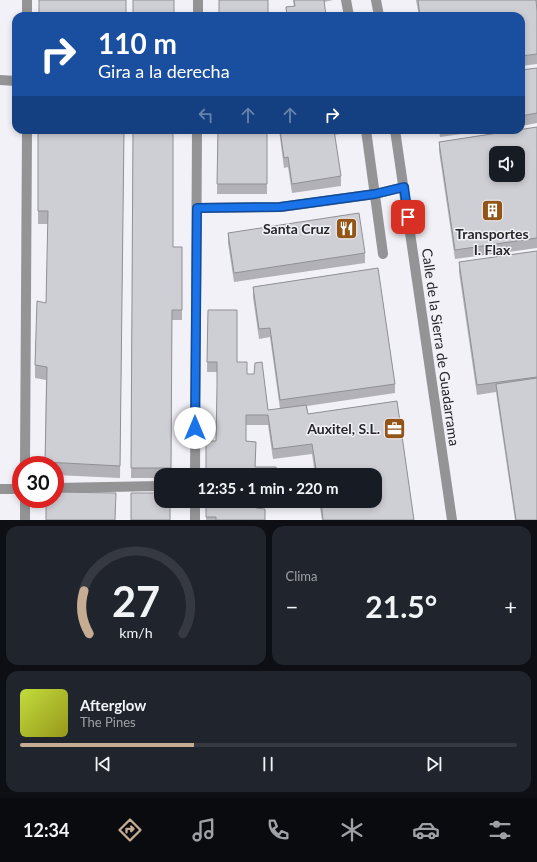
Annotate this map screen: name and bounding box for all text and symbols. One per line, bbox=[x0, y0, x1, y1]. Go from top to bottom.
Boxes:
text: 110 m bbox=[98, 26, 177, 60]
icon: right bbox=[32, 28, 84, 80]
text: Gira a la derecha bbox=[98, 60, 230, 82]
icon: left bbox=[195, 104, 217, 126]
icon: ahead bbox=[237, 104, 259, 126]
icon: ahead bbox=[279, 104, 301, 126]
icon: right bbox=[321, 104, 343, 126]
map controls bbox=[489, 146, 525, 182]
button: sound bbox=[489, 146, 525, 182]
building icon: Transportes I. Flax bbox=[479, 198, 505, 224]
pin bbox=[391, 200, 425, 234]
icon: arrive bbox=[397, 206, 419, 228]
restaurant icon: Santa Cruz bbox=[333, 215, 359, 241]
place label: Santa Cruz bbox=[263, 220, 331, 237]
place label: Transportes I. Flax bbox=[455, 225, 529, 258]
street label: Calle de la Sierra de Guadarrama bbox=[419, 247, 463, 447]
position arrow bbox=[174, 407, 216, 449]
office icon: Auxitel, S.L. bbox=[382, 415, 408, 441]
place label: Auxitel, S.L. bbox=[306, 420, 380, 437]
speed limit sign: 30 bbox=[12, 456, 64, 508]
text: 12:35 · 1 min · 220 m bbox=[198, 479, 338, 497]
text: Clima bbox=[286, 568, 318, 584]
text: 27 bbox=[112, 575, 160, 625]
text: 21.5° bbox=[365, 588, 437, 624]
text: − bbox=[286, 593, 298, 620]
text: + bbox=[504, 593, 517, 620]
text: km/h bbox=[119, 623, 152, 640]
text: Afterglow bbox=[80, 696, 146, 714]
text: The Pines bbox=[80, 714, 136, 730]
icon: previous bbox=[92, 753, 114, 775]
icon: pause bbox=[257, 753, 279, 775]
icon: next bbox=[423, 753, 445, 775]
icon: directions bbox=[116, 816, 144, 844]
icon: music bbox=[190, 816, 218, 844]
icon: phone bbox=[264, 816, 292, 844]
icon: climate bbox=[338, 816, 366, 844]
icon: car bbox=[412, 816, 440, 844]
icon: filters bbox=[486, 816, 514, 844]
text: 12:34 bbox=[23, 819, 69, 841]

